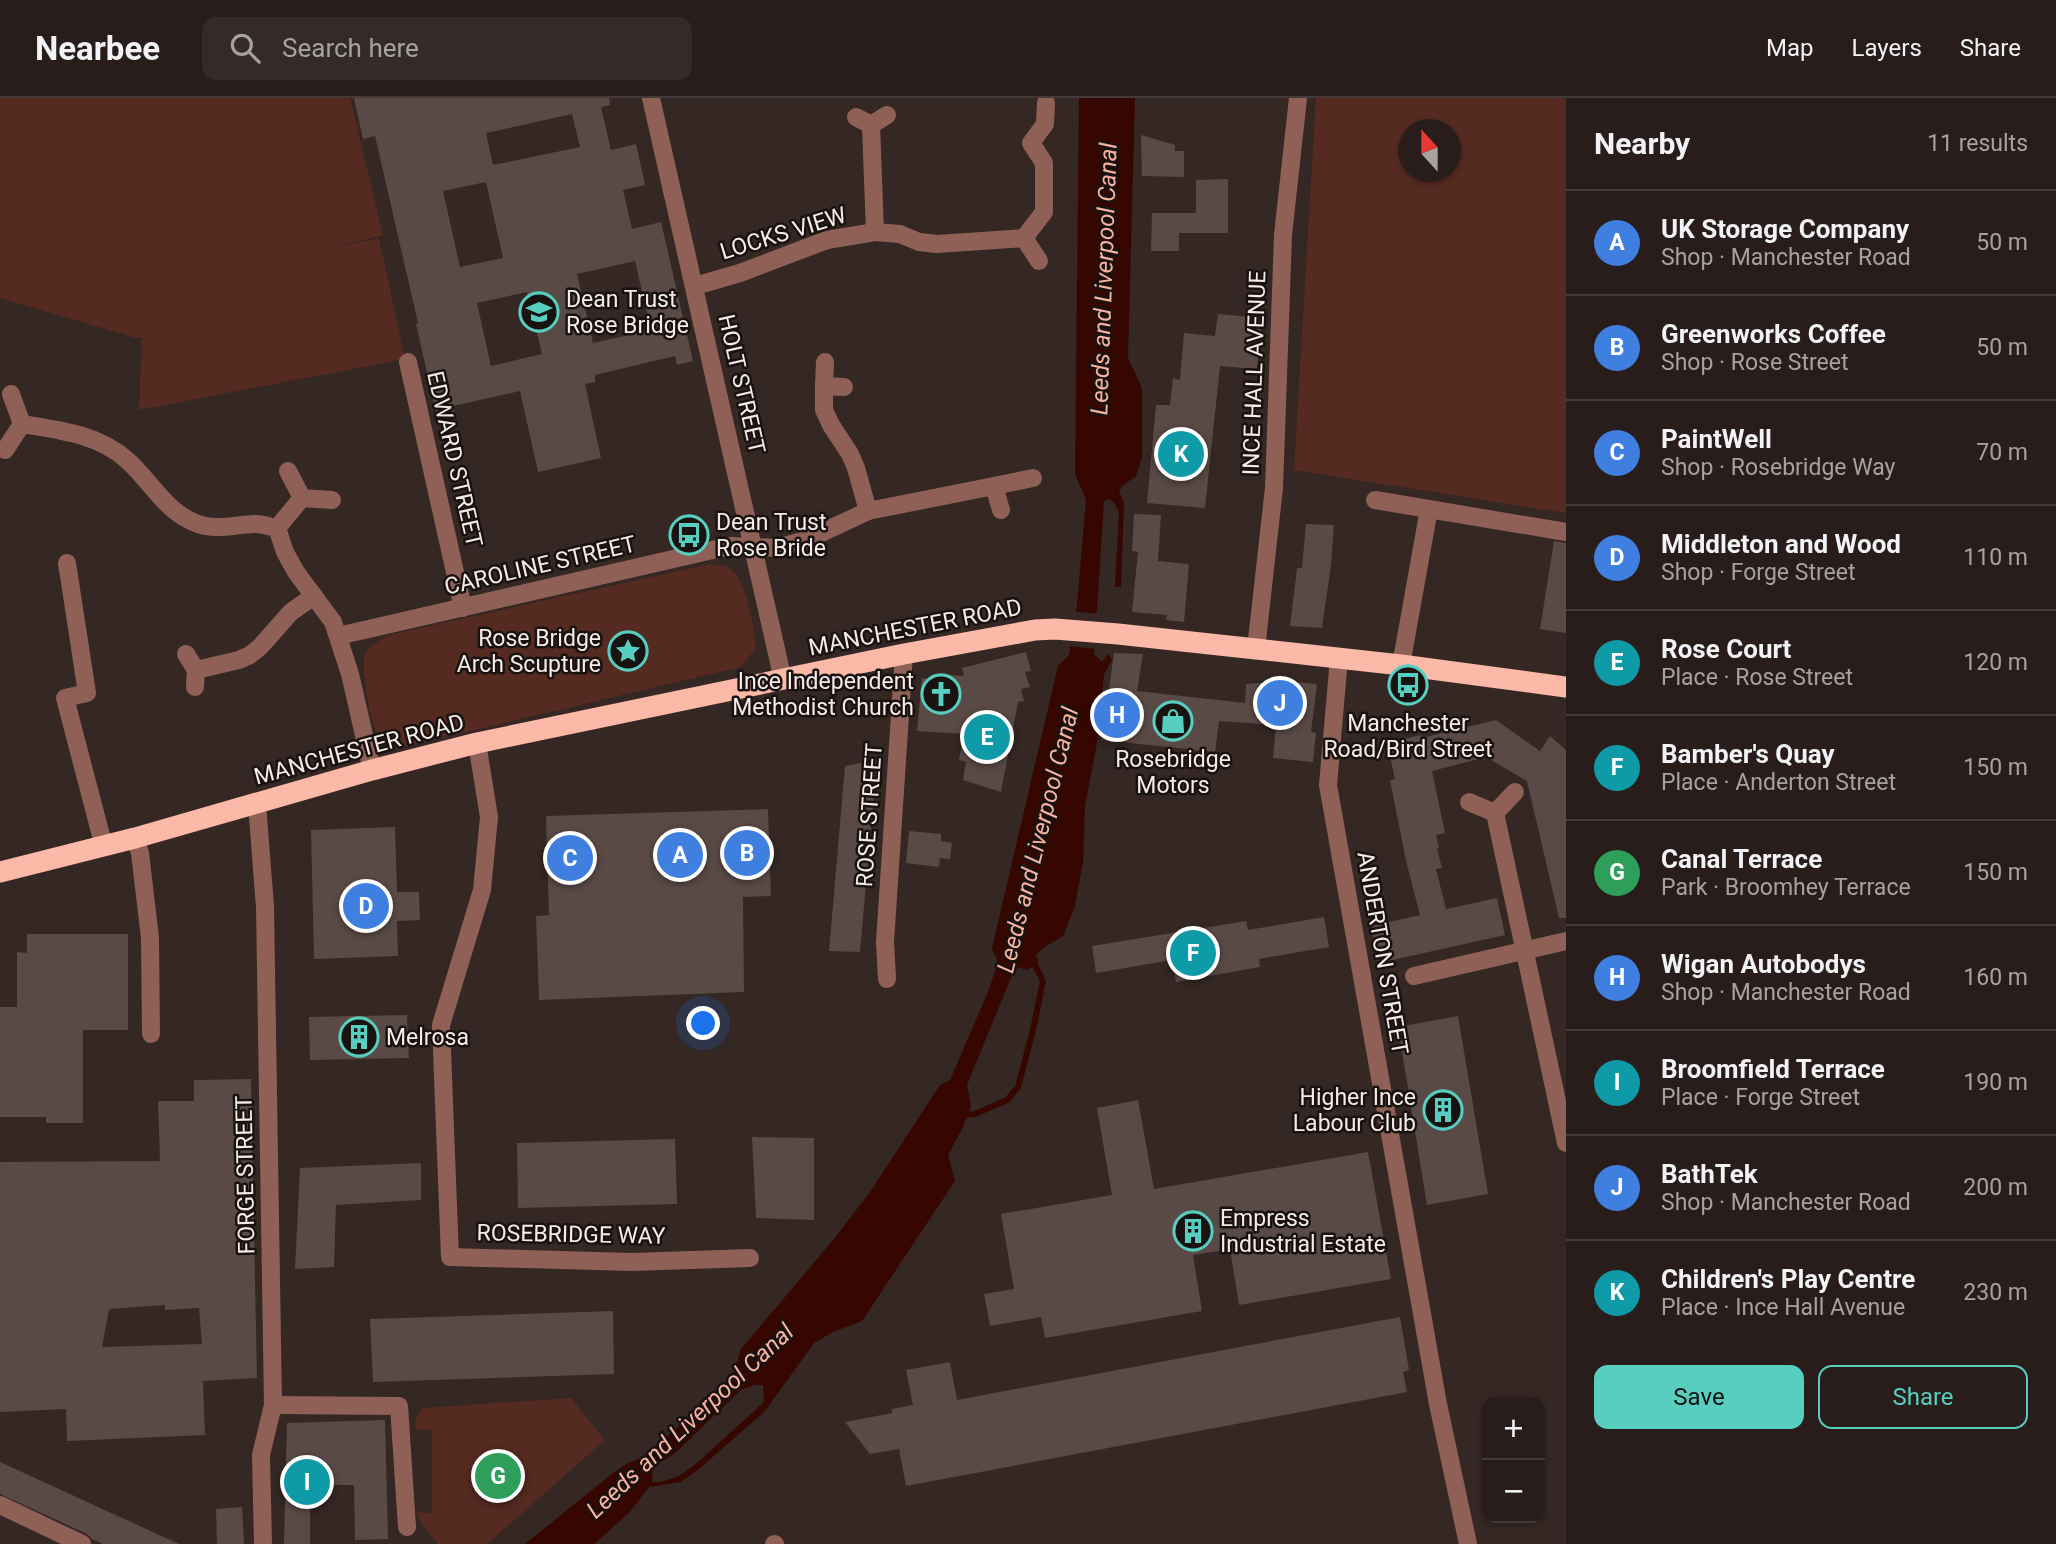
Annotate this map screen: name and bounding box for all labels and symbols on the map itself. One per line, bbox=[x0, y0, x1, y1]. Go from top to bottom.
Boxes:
north arrow bbox=[1398, 119, 1461, 182]
water label: Leeds and Liverpool Canal bbox=[1085, 142, 1123, 416]
street label: LOCKS VIEW bbox=[717, 201, 850, 265]
street label: INCE HALL AVENUE bbox=[1237, 270, 1272, 476]
place label: Dean Trust Rose Bridge bbox=[566, 286, 689, 339]
school or university icon: Dean Trust Rose Bridge bbox=[518, 291, 560, 333]
street label: HOLT STREET bbox=[712, 312, 771, 457]
street label: EDWARD STREET bbox=[421, 369, 488, 550]
pin: K bbox=[1158, 428, 1204, 480]
place label: Dean Trust Rose Bride bbox=[716, 509, 827, 562]
bus stop icon: Dean Trust Rose Bride bbox=[668, 514, 710, 556]
street label: CAROLINE STREET bbox=[442, 530, 639, 601]
street label: MANCHESTER ROAD bbox=[806, 594, 1024, 661]
place label: Rose Bridge Arch Scupture bbox=[457, 625, 601, 678]
place icon: Rose Bridge Arch Scupture bbox=[607, 630, 649, 672]
bus stop icon: Manchester Road/Bird Street bbox=[1387, 664, 1429, 706]
place label: Ince Independent Methodist Church bbox=[732, 668, 914, 721]
church icon: Ince Independent Methodist Church bbox=[920, 673, 962, 715]
pin: J bbox=[1257, 677, 1303, 729]
pin: H bbox=[1094, 689, 1140, 741]
shop icon: Rosebridge Motors bbox=[1152, 700, 1194, 742]
water label: Leeds and Liverpool Canal bbox=[991, 704, 1085, 976]
street label: MANCHESTER ROAD bbox=[251, 708, 467, 791]
place label: Manchester Road/Bird Street bbox=[1323, 710, 1493, 763]
pin: E bbox=[964, 711, 1010, 763]
street label: ROSE STREET bbox=[851, 742, 888, 888]
place label: Rosebridge Motors bbox=[1115, 746, 1231, 799]
pin: B bbox=[724, 827, 770, 879]
pin: A bbox=[657, 829, 703, 881]
pin: C bbox=[547, 832, 593, 884]
street label: ANDERTON STREET bbox=[1351, 849, 1414, 1057]
pin: D bbox=[343, 880, 389, 932]
pin: F bbox=[1170, 927, 1216, 979]
your location bbox=[686, 1006, 720, 1040]
building icon: Melrosa bbox=[338, 1016, 380, 1058]
place label: Melrosa bbox=[386, 1024, 469, 1051]
place label: Higher Ince Labour Club bbox=[1293, 1084, 1416, 1137]
building icon: Higher Ince Labour Club bbox=[1422, 1089, 1464, 1131]
street label: FORGE STREET bbox=[231, 1095, 260, 1255]
place label: Empress Industrial Estate bbox=[1220, 1205, 1386, 1258]
building icon: Empress Industrial Estate bbox=[1172, 1210, 1214, 1252]
street label: ROSEBRIDGE WAY bbox=[476, 1219, 666, 1250]
water label: Leeds and Liverpool Canal bbox=[581, 1318, 799, 1524]
pin: G bbox=[475, 1450, 521, 1502]
pin: I bbox=[284, 1456, 330, 1508]

